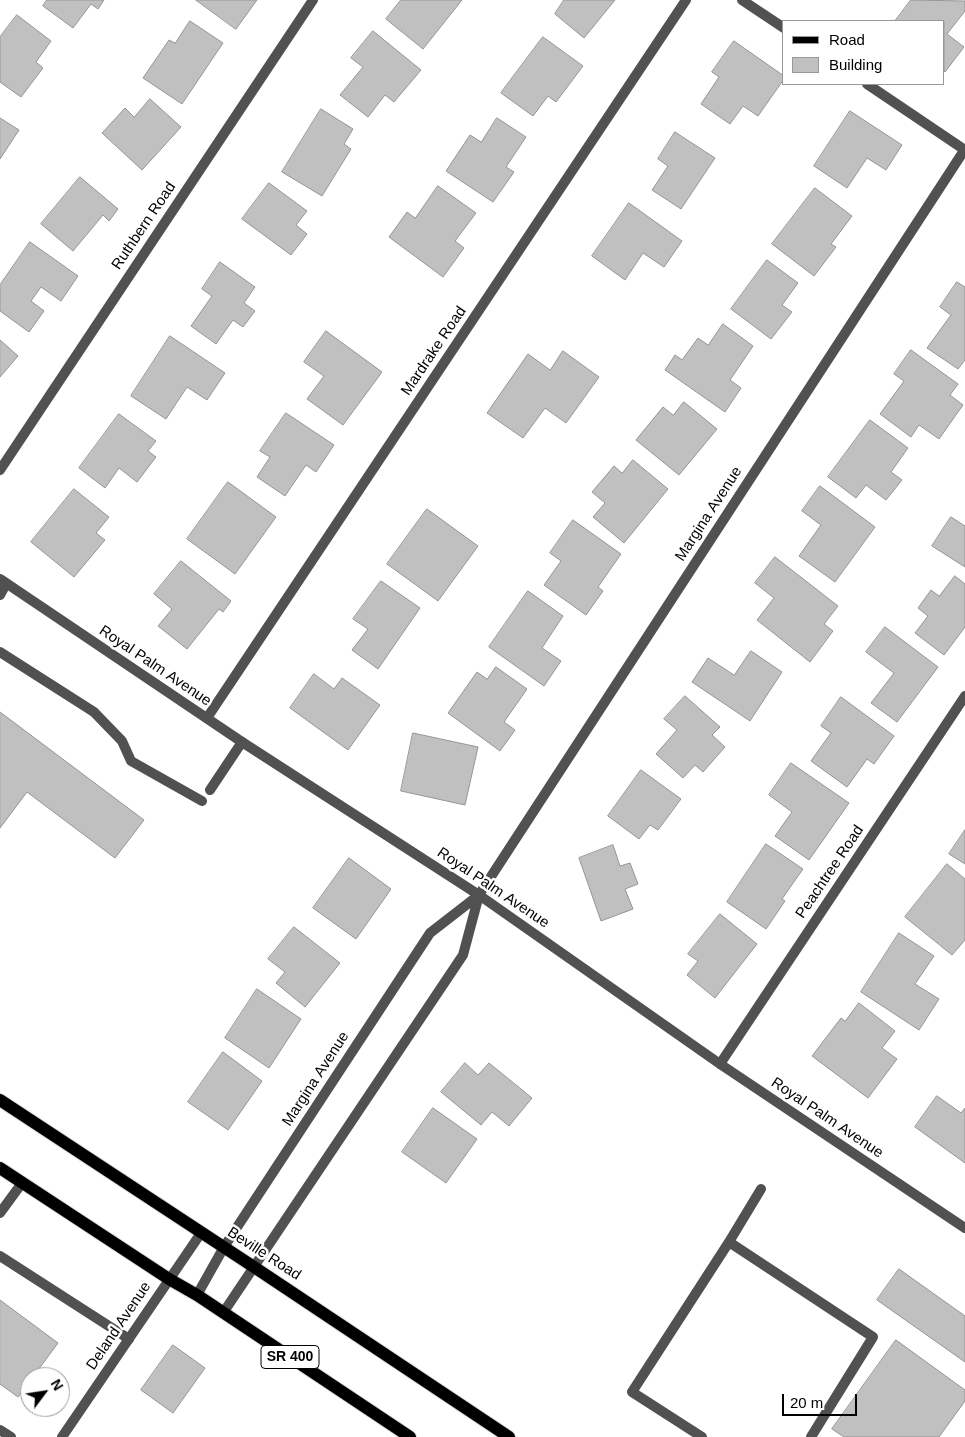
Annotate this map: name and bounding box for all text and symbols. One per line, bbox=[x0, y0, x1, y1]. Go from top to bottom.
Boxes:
legend bbox=[782, 20, 945, 85]
text: Road bbox=[829, 31, 865, 48]
text: Building bbox=[829, 56, 882, 73]
street label: Ruthbern Road bbox=[108, 179, 180, 273]
street label: Mardrake Road bbox=[398, 303, 470, 399]
street label: Margina Avenue bbox=[672, 463, 746, 565]
street label: Royal Palm Avenue bbox=[95, 622, 215, 710]
street label: Peachtree Road bbox=[792, 822, 868, 922]
street label: Royal Palm Avenue bbox=[433, 844, 553, 932]
street label: Margina Avenue bbox=[279, 1028, 353, 1130]
street label: Royal Palm Avenue bbox=[767, 1074, 887, 1162]
street label: Beville Road bbox=[224, 1224, 304, 1284]
street label: Deland Avenue bbox=[83, 1279, 155, 1373]
road number: SR 400 bbox=[261, 1345, 319, 1368]
north arrow bbox=[20, 1367, 70, 1417]
text: N bbox=[48, 1376, 66, 1393]
scale bar bbox=[785, 1384, 860, 1416]
text: 20 m bbox=[790, 1394, 823, 1411]

